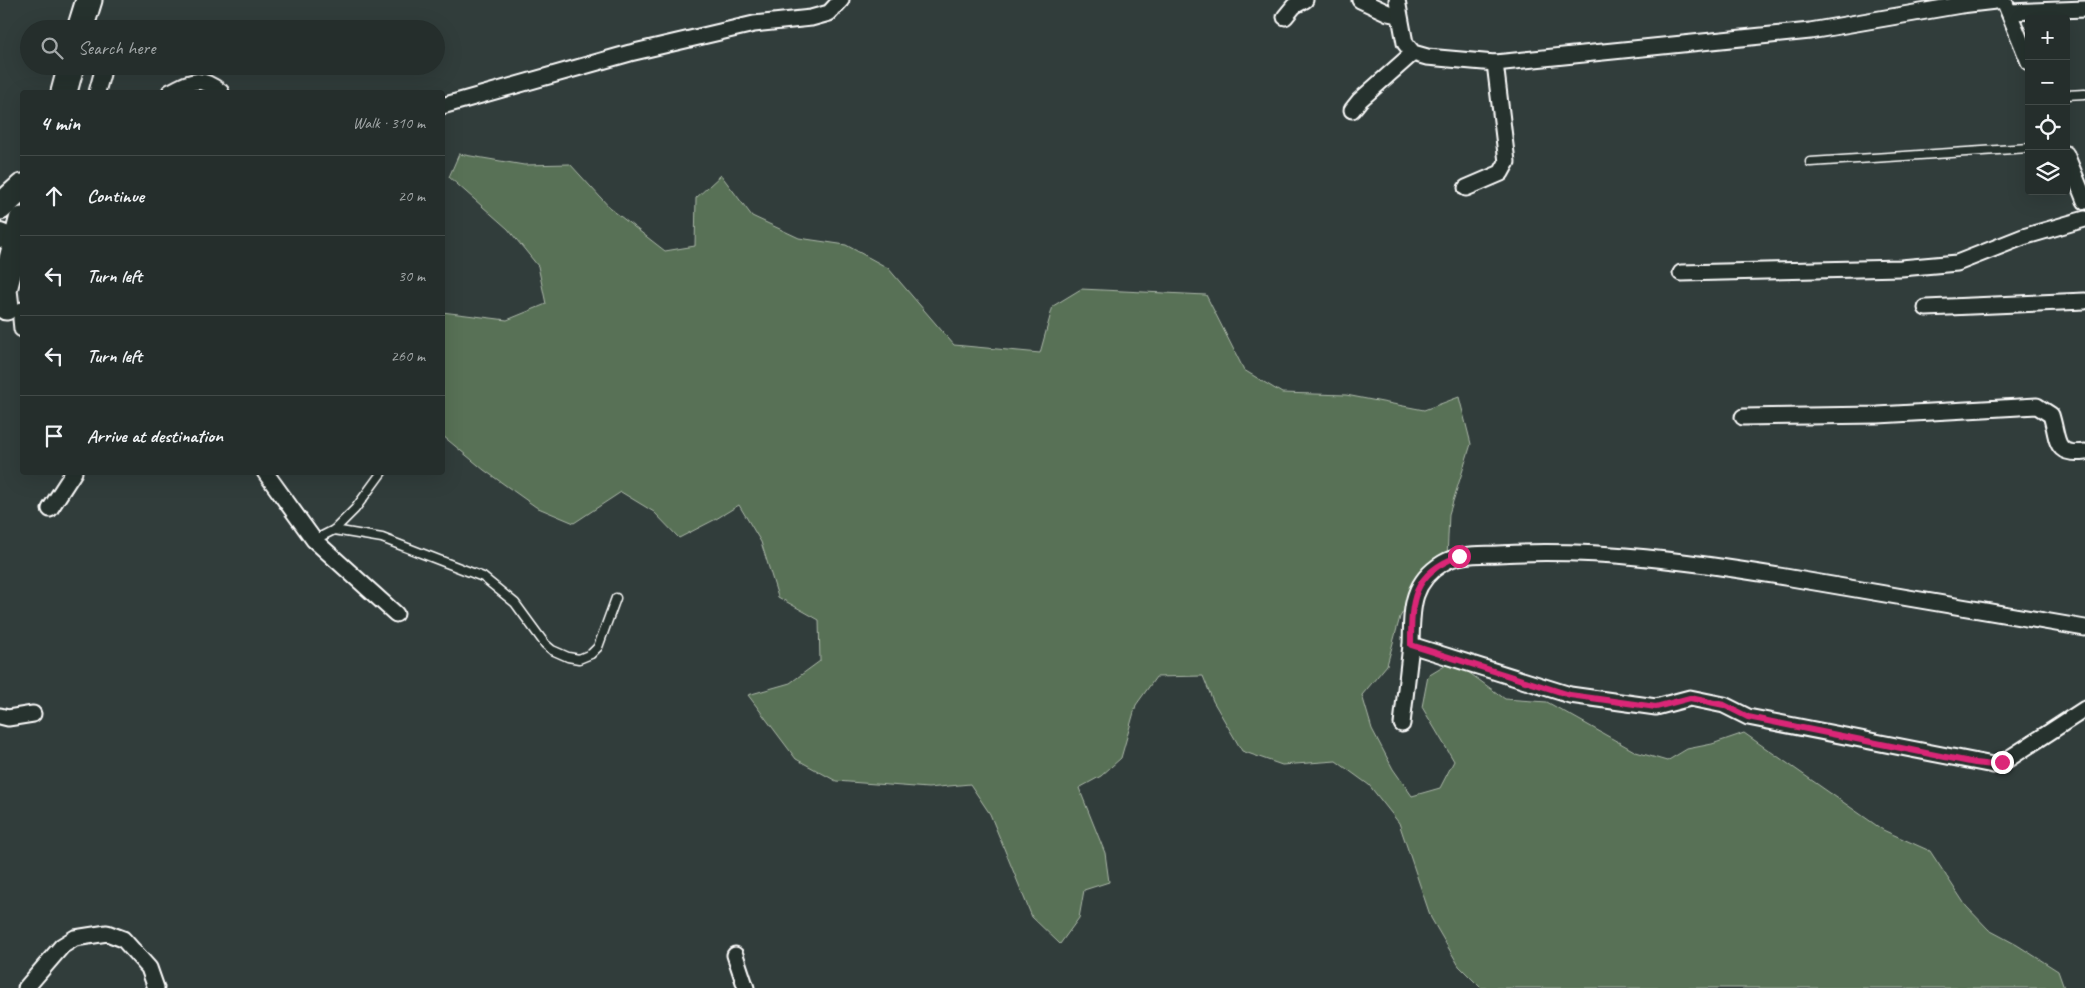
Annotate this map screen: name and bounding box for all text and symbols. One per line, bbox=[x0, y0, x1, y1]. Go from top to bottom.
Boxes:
map controls bbox=[2025, 15, 2070, 195]
button: + bbox=[2025, 15, 2070, 60]
search box bbox=[20, 20, 445, 75]
icon: search bbox=[38, 34, 66, 62]
text: Search here bbox=[78, 36, 155, 60]
button: − bbox=[2025, 60, 2070, 105]
button: locate bbox=[2025, 105, 2070, 150]
text: 4 min bbox=[40, 110, 80, 136]
text: Walk · 310 m bbox=[353, 113, 425, 133]
button: layers bbox=[2025, 150, 2070, 195]
icon: ahead bbox=[40, 182, 68, 210]
text: Continue bbox=[87, 184, 144, 208]
text: 20 m bbox=[398, 186, 425, 206]
icon: left bbox=[40, 262, 68, 290]
text: Turn left bbox=[87, 264, 142, 288]
text: 30 m bbox=[398, 266, 425, 286]
icon: left bbox=[40, 342, 68, 370]
text: Turn left bbox=[87, 344, 142, 368]
text: 260 m bbox=[391, 346, 425, 366]
icon: arrive bbox=[40, 422, 68, 450]
text: Arrive at destination bbox=[87, 424, 223, 448]
route start bbox=[1448, 545, 1471, 568]
route end bbox=[1991, 751, 2014, 774]

